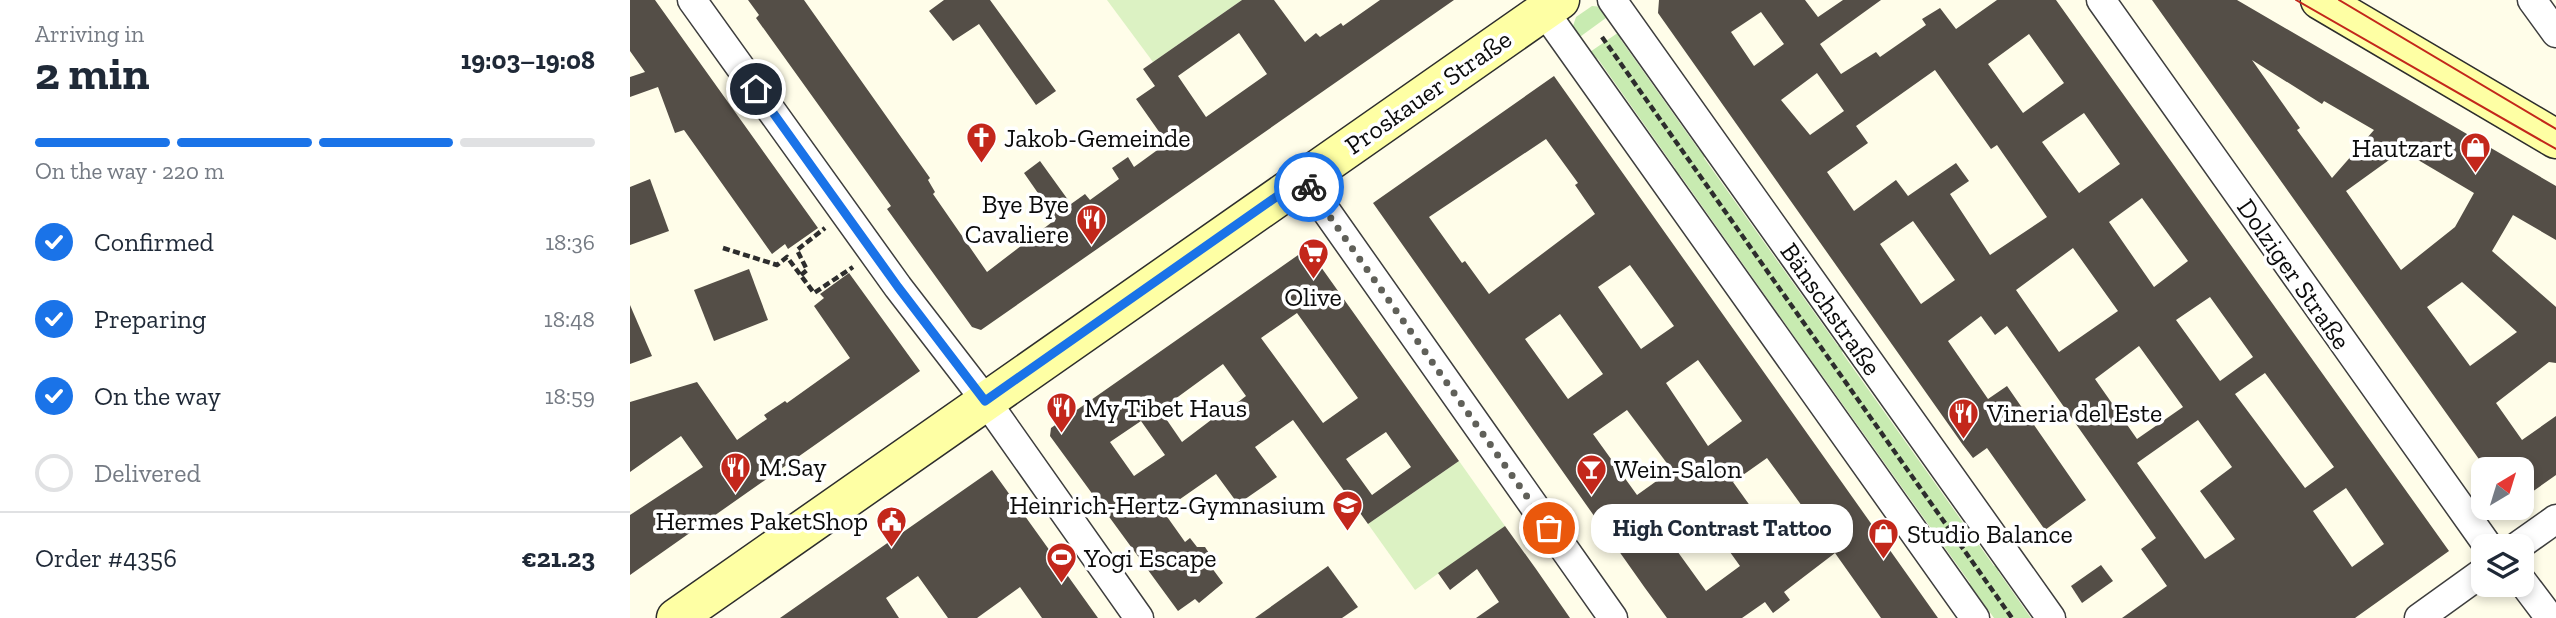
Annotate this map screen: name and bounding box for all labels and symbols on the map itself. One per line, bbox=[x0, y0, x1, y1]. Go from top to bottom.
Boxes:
street label: Proskauer Straße bbox=[1339, 23, 1517, 161]
pin bbox=[726, 59, 786, 119]
church icon: Jakob-Gemeinde bbox=[964, 121, 998, 165]
place label: Jakob-Gemeinde bbox=[1004, 122, 1191, 154]
shop icon: Hautzart bbox=[2459, 131, 2493, 175]
place label: Hautzart bbox=[2352, 132, 2453, 164]
courier bbox=[1274, 152, 1344, 222]
place label: Bye Bye Cavaliere bbox=[965, 188, 1069, 250]
street label: Dolziger Straße bbox=[2230, 192, 2358, 356]
restaurant icon: Bye Bye Cavaliere bbox=[1075, 202, 1109, 246]
street label: Bänschstraße bbox=[1773, 236, 1889, 382]
supermarket icon: Olive bbox=[1296, 237, 1330, 281]
place label: Olive bbox=[1284, 281, 1342, 313]
restaurant icon: My Tibet Haus bbox=[1044, 391, 1078, 435]
place label: My Tibet Haus bbox=[1084, 392, 1247, 424]
restaurant icon: Vineria del Este bbox=[1947, 396, 1981, 440]
place label: Vineria del Este bbox=[1986, 397, 2162, 429]
restaurant icon: M.Say bbox=[719, 450, 753, 494]
place label: M.Say bbox=[759, 451, 827, 483]
bar icon: Wein-Salon bbox=[1574, 452, 1608, 496]
place label: Wein-Salon bbox=[1614, 453, 1742, 485]
north arrow bbox=[2471, 457, 2534, 520]
school or university icon: Heinrich-Hertz-Gymnasium bbox=[1331, 488, 1365, 532]
place label: Heinrich-Hertz-Gymnasium bbox=[1009, 489, 1326, 521]
pin bbox=[1519, 498, 1579, 558]
public building icon: Hermes PaketShop bbox=[874, 504, 908, 548]
callout: High Contrast Tattoo bbox=[1591, 504, 1854, 552]
place label: Hermes PaketShop bbox=[656, 505, 868, 537]
shop icon: Studio Balance bbox=[1867, 517, 1901, 561]
place label: Studio Balance bbox=[1907, 518, 2073, 550]
sports icon: Yogi Escape bbox=[1044, 541, 1078, 585]
place label: Yogi Escape bbox=[1083, 542, 1216, 574]

